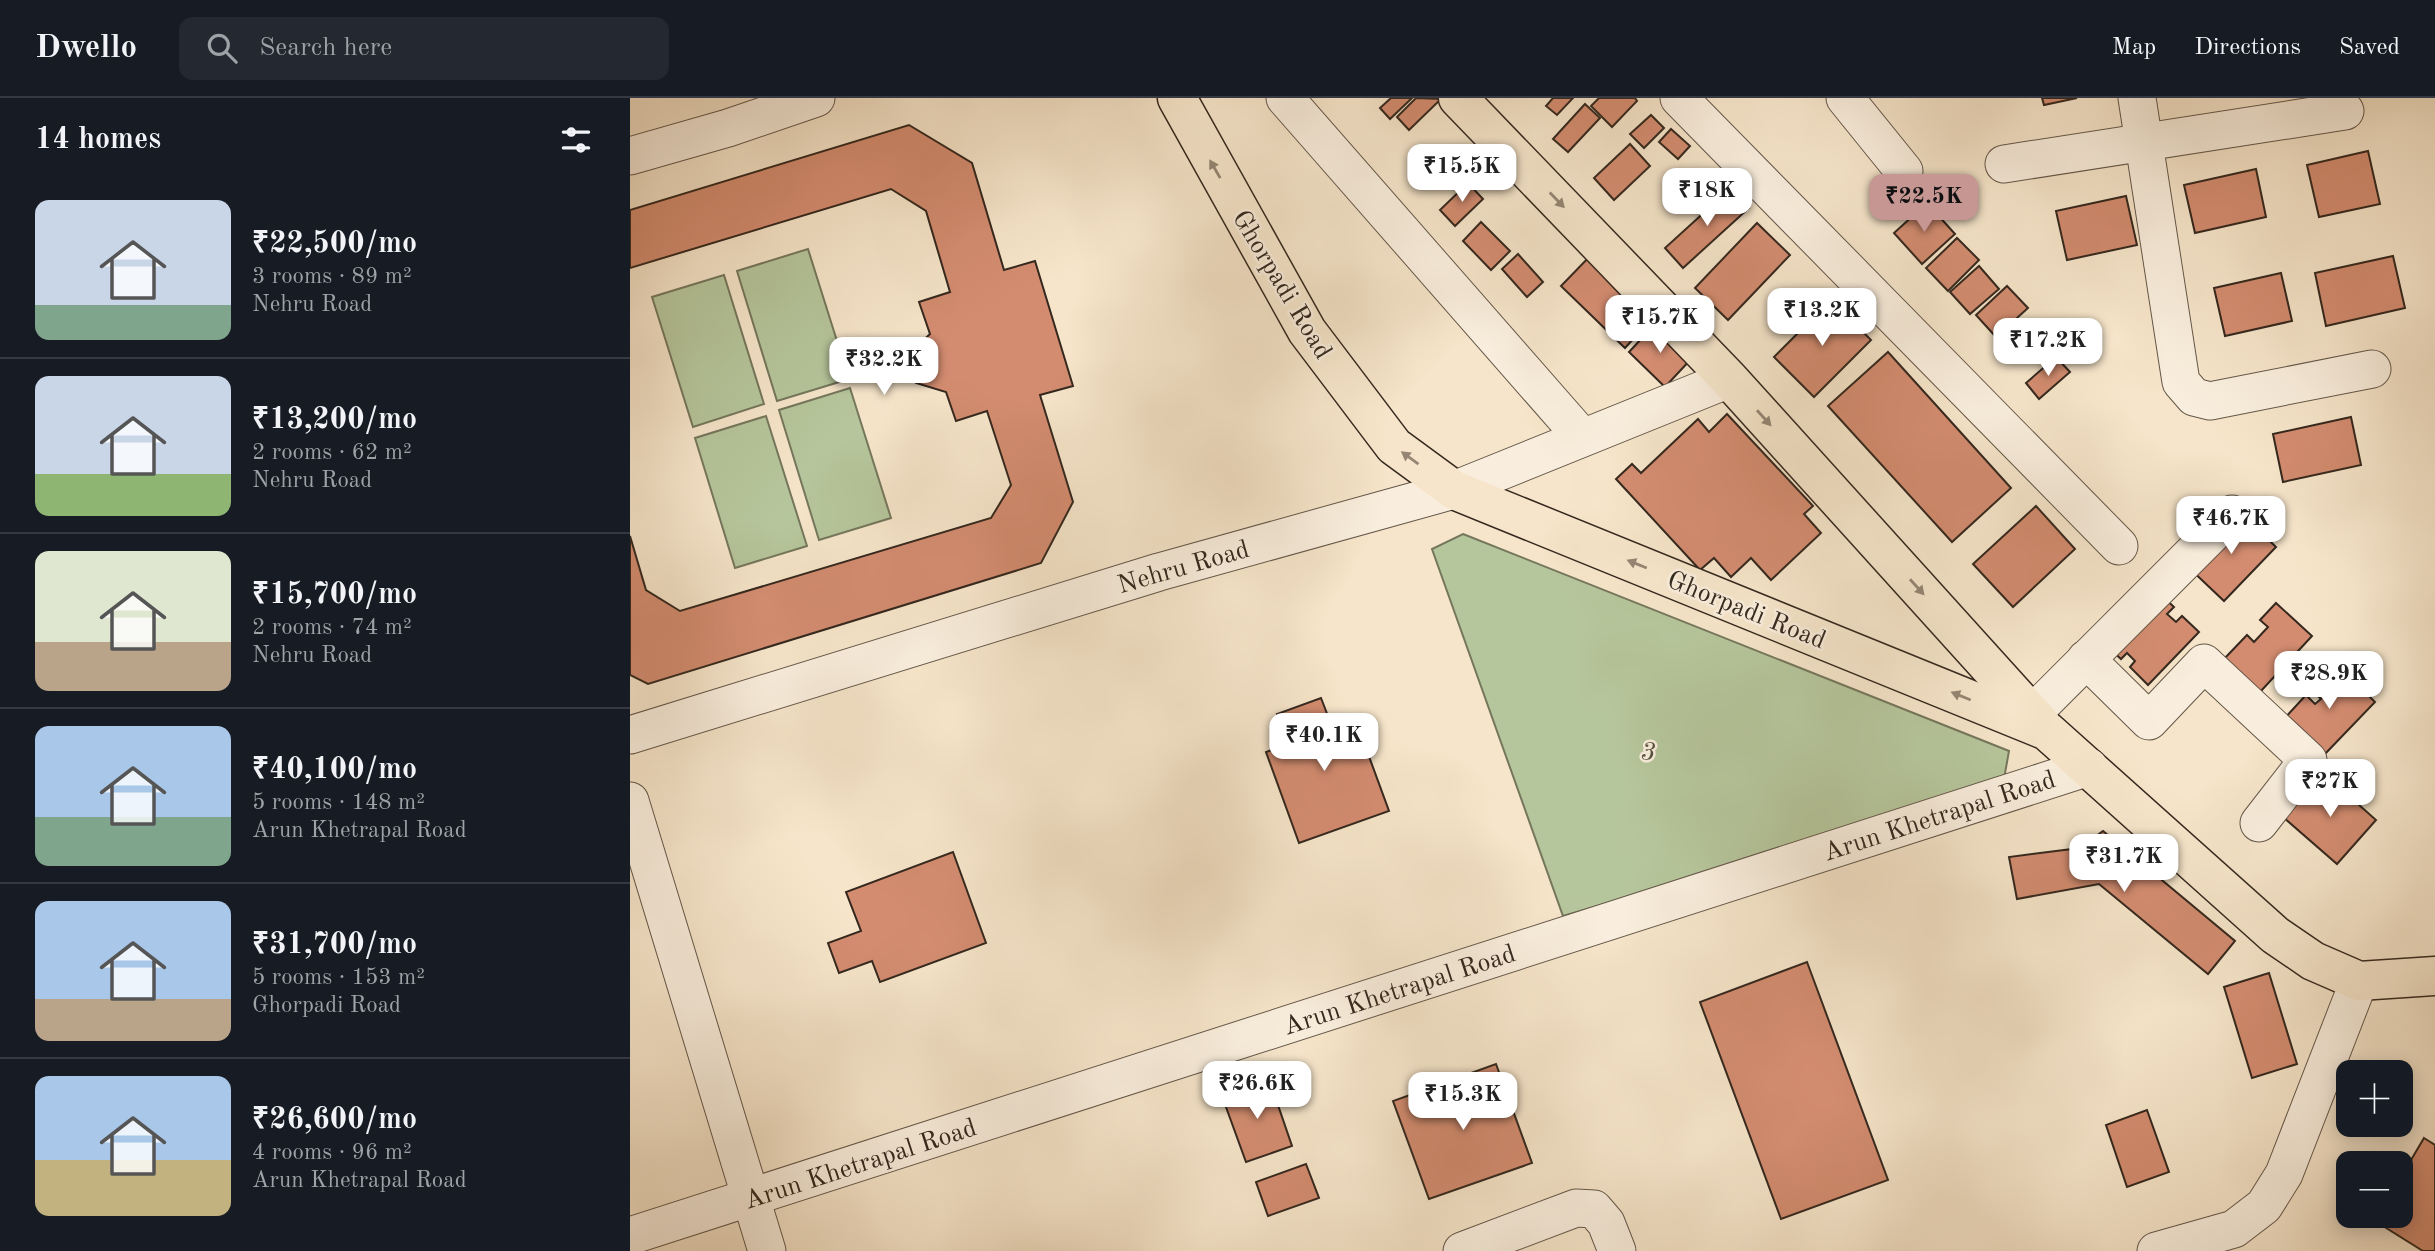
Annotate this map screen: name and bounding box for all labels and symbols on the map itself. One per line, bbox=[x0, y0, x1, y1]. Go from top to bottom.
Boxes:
pin: ₹15.5K bbox=[1405, 144, 1519, 204]
one-way arrow bbox=[1209, 160, 1221, 179]
pin: ₹18K bbox=[1666, 169, 1748, 228]
pin: ₹22.5K bbox=[1867, 174, 1981, 234]
one-way arrow bbox=[1548, 191, 1564, 208]
street label: Ghorpadi Road bbox=[1227, 206, 1336, 364]
pin: ₹13.2K bbox=[1765, 288, 1879, 348]
pin: ₹15.7K bbox=[1603, 296, 1717, 355]
pin: ₹17.2K bbox=[1991, 318, 2105, 378]
pin: ₹32.2K bbox=[827, 338, 941, 397]
one-way arrow bbox=[1756, 409, 1772, 427]
one-way arrow bbox=[1401, 451, 1419, 465]
pin: ₹46.7K bbox=[2174, 496, 2288, 556]
street label: Nehru Road bbox=[1115, 537, 1252, 599]
one-way arrow bbox=[1626, 559, 1647, 570]
street label: Ghorpadi Road bbox=[1663, 567, 1829, 654]
one-way arrow bbox=[1909, 578, 1925, 596]
pin: ₹28.9K bbox=[2272, 652, 2386, 711]
one-way arrow bbox=[1950, 690, 1971, 701]
pin: ₹40.1K bbox=[1267, 714, 1381, 773]
park label: 3 bbox=[1640, 740, 1656, 766]
pin: ₹27K bbox=[2289, 760, 2371, 819]
street label: Arun Khetrapal Road bbox=[1820, 767, 2059, 867]
pin: ₹31.7K bbox=[2067, 834, 2181, 894]
street label: Arun Khetrapal Road bbox=[1280, 941, 1519, 1041]
pin: ₹26.6K bbox=[1200, 1062, 1314, 1121]
pin: ₹15.3K bbox=[1406, 1072, 1520, 1132]
street label: Arun Khetrapal Road bbox=[741, 1115, 980, 1215]

